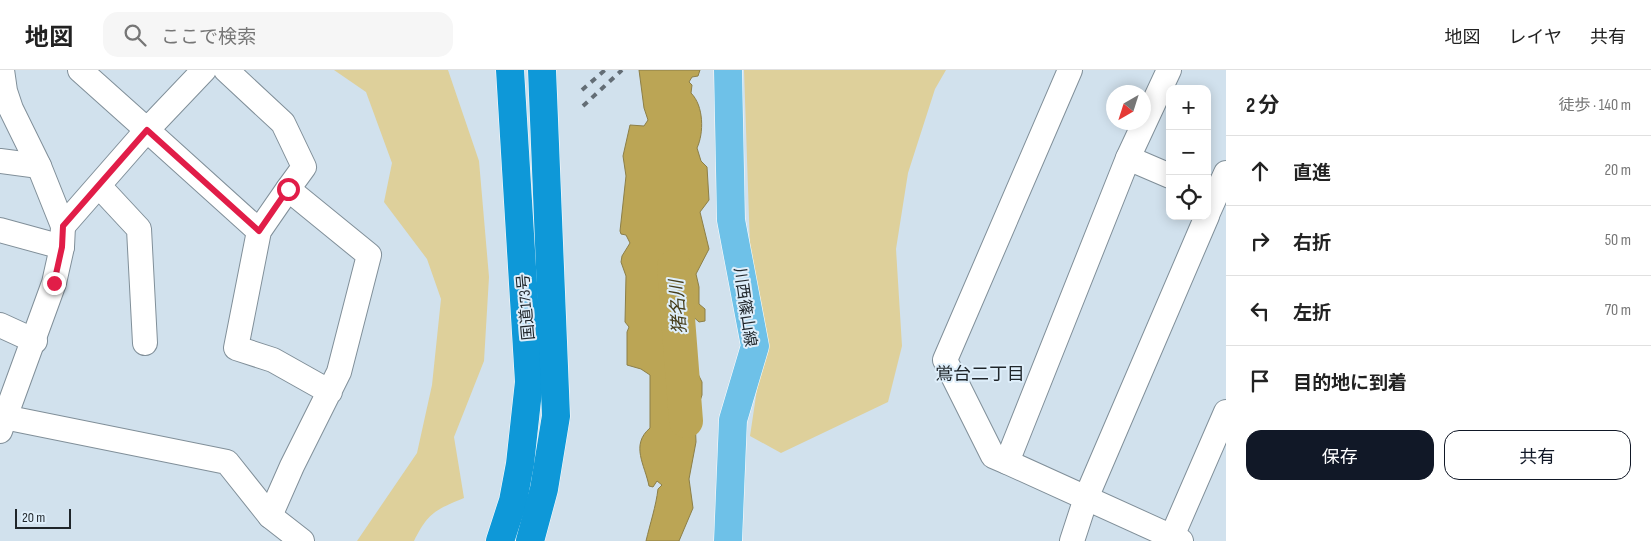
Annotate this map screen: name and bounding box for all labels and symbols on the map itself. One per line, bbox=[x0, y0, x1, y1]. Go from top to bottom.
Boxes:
north arrow bbox=[1106, 85, 1151, 130]
route start bbox=[277, 178, 300, 201]
street label: 川西篠山線 bbox=[730, 266, 759, 348]
route end bbox=[43, 272, 66, 295]
street label: 国道173号 bbox=[514, 273, 539, 341]
water label: 猪名川 bbox=[666, 277, 691, 335]
district label: 鴬台二丁目 bbox=[935, 364, 1025, 385]
scale bar bbox=[15, 506, 71, 529]

